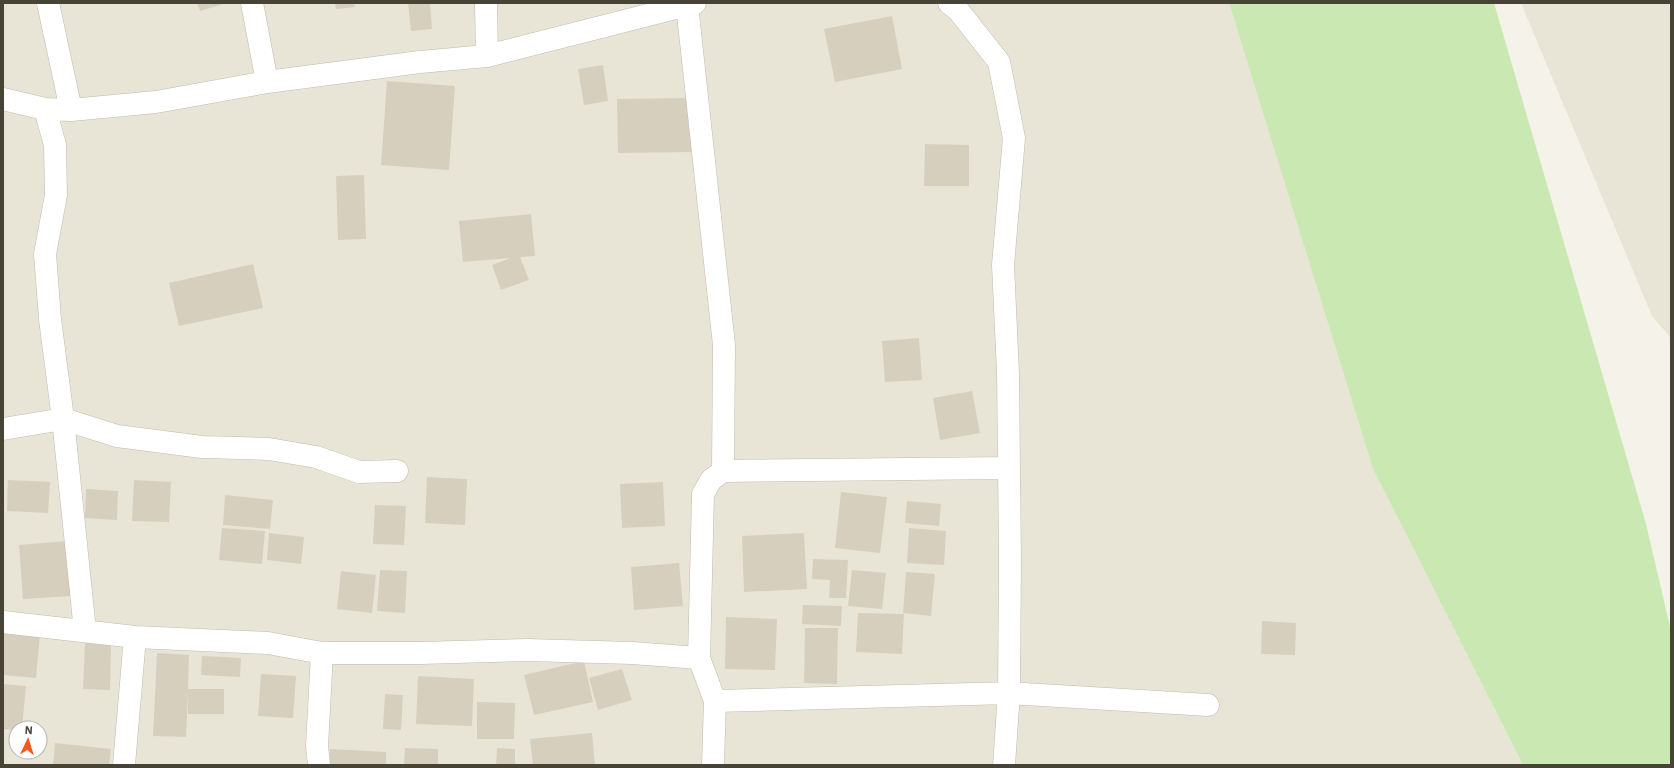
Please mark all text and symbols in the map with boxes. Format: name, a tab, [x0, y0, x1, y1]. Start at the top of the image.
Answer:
north arrow	[8, 720, 48, 760]
text: N	[24, 723, 33, 737]

